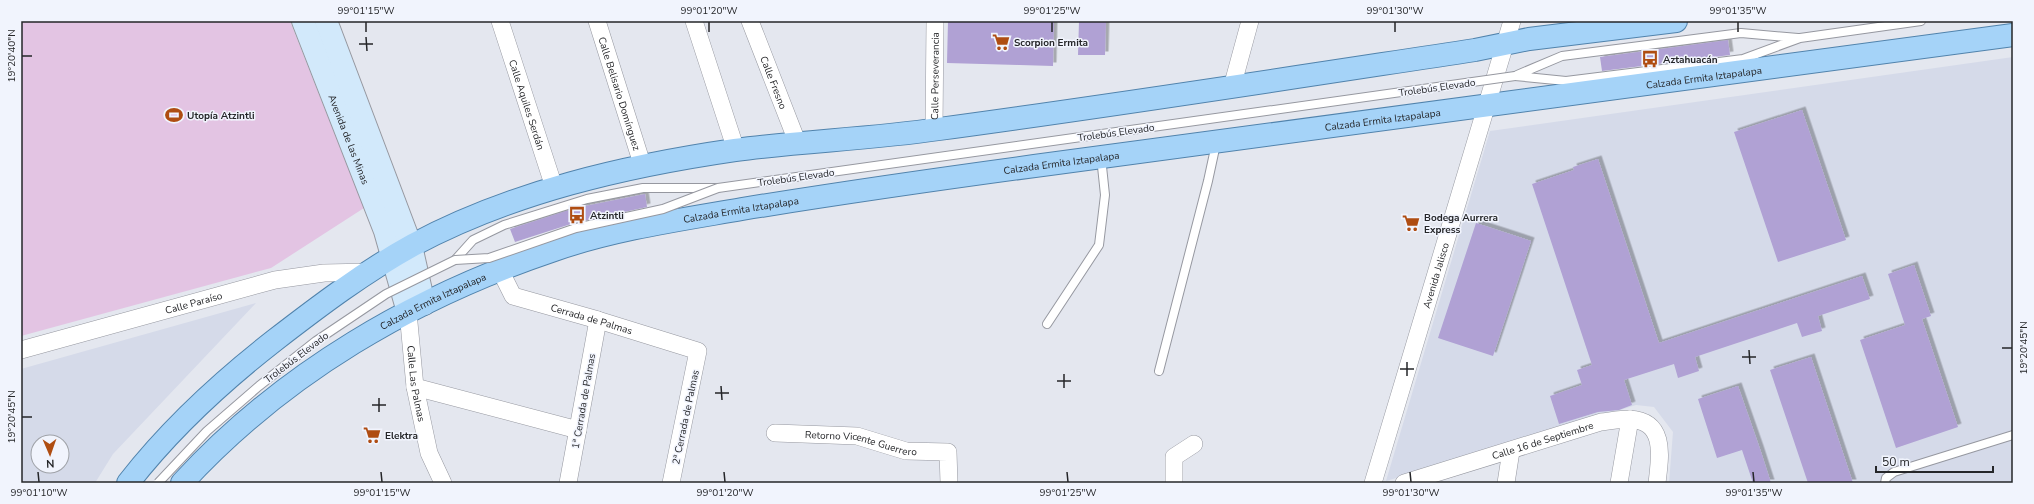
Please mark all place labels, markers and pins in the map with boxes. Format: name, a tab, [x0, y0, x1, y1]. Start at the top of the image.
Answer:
supermarket icon: Scorpion Ermita	[991, 32, 1011, 52]
place label: Scorpion Ermita	[1014, 36, 1088, 50]
bus stop icon: Aztahuacán	[1640, 49, 1660, 69]
place label: Aztahuacán	[1663, 53, 1718, 67]
sports icon: Utopía Atzintli	[164, 105, 184, 125]
place label: Utopía Atzintli	[187, 109, 255, 123]
bus stop icon: Atzintli	[567, 205, 587, 225]
place label: Atzintli	[590, 209, 624, 223]
place label: Bodega Aurrera Express	[1424, 211, 1498, 237]
supermarket icon: Bodega Aurrera Express	[1401, 213, 1421, 233]
supermarket icon: Elektra	[362, 425, 382, 445]
place label: Elektra	[385, 429, 418, 443]

